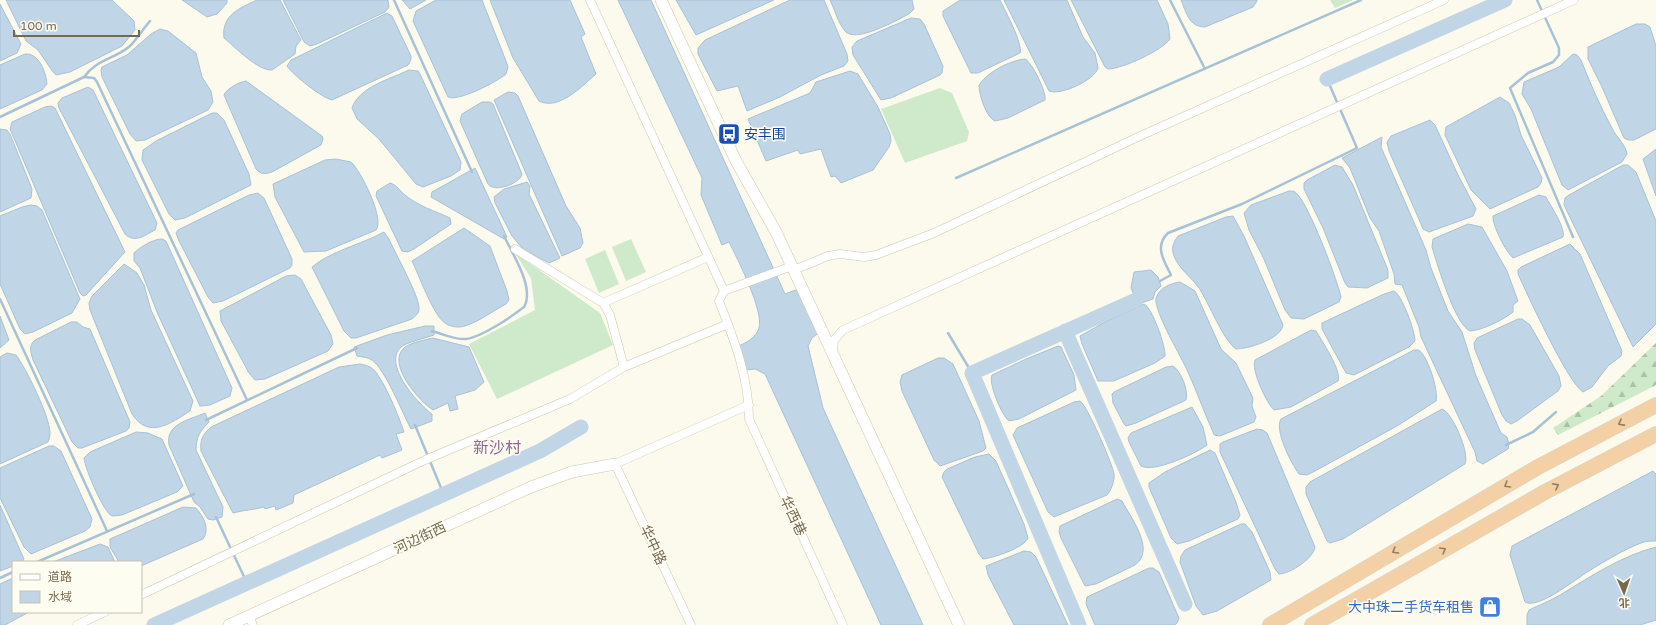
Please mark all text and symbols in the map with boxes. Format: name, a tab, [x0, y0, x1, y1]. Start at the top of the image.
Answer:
scale bar	[14, 12, 139, 38]
text: 100 m	[20, 19, 57, 33]
bus stop icon: 安丰围	[716, 121, 742, 147]
place label: 安丰围	[744, 126, 786, 143]
one-way arrow	[1618, 418, 1626, 425]
district label: 新沙村	[473, 438, 521, 458]
one-way arrow	[1504, 480, 1511, 487]
one-way arrow	[1552, 483, 1559, 491]
street label: 华西巷	[776, 493, 810, 539]
street label: 河边街西	[391, 518, 449, 558]
street label: 华中路	[636, 522, 670, 568]
one-way arrow	[1392, 546, 1399, 554]
one-way arrow	[1439, 547, 1446, 554]
legend	[12, 561, 142, 613]
text: 道路	[48, 570, 72, 584]
north arrow	[1604, 573, 1644, 613]
text: 水域	[48, 590, 72, 604]
shop icon: 大中珠二手货车租售	[1477, 594, 1503, 620]
text: 北	[1619, 596, 1630, 609]
place label: 大中珠二手货车租售	[1348, 599, 1474, 616]

